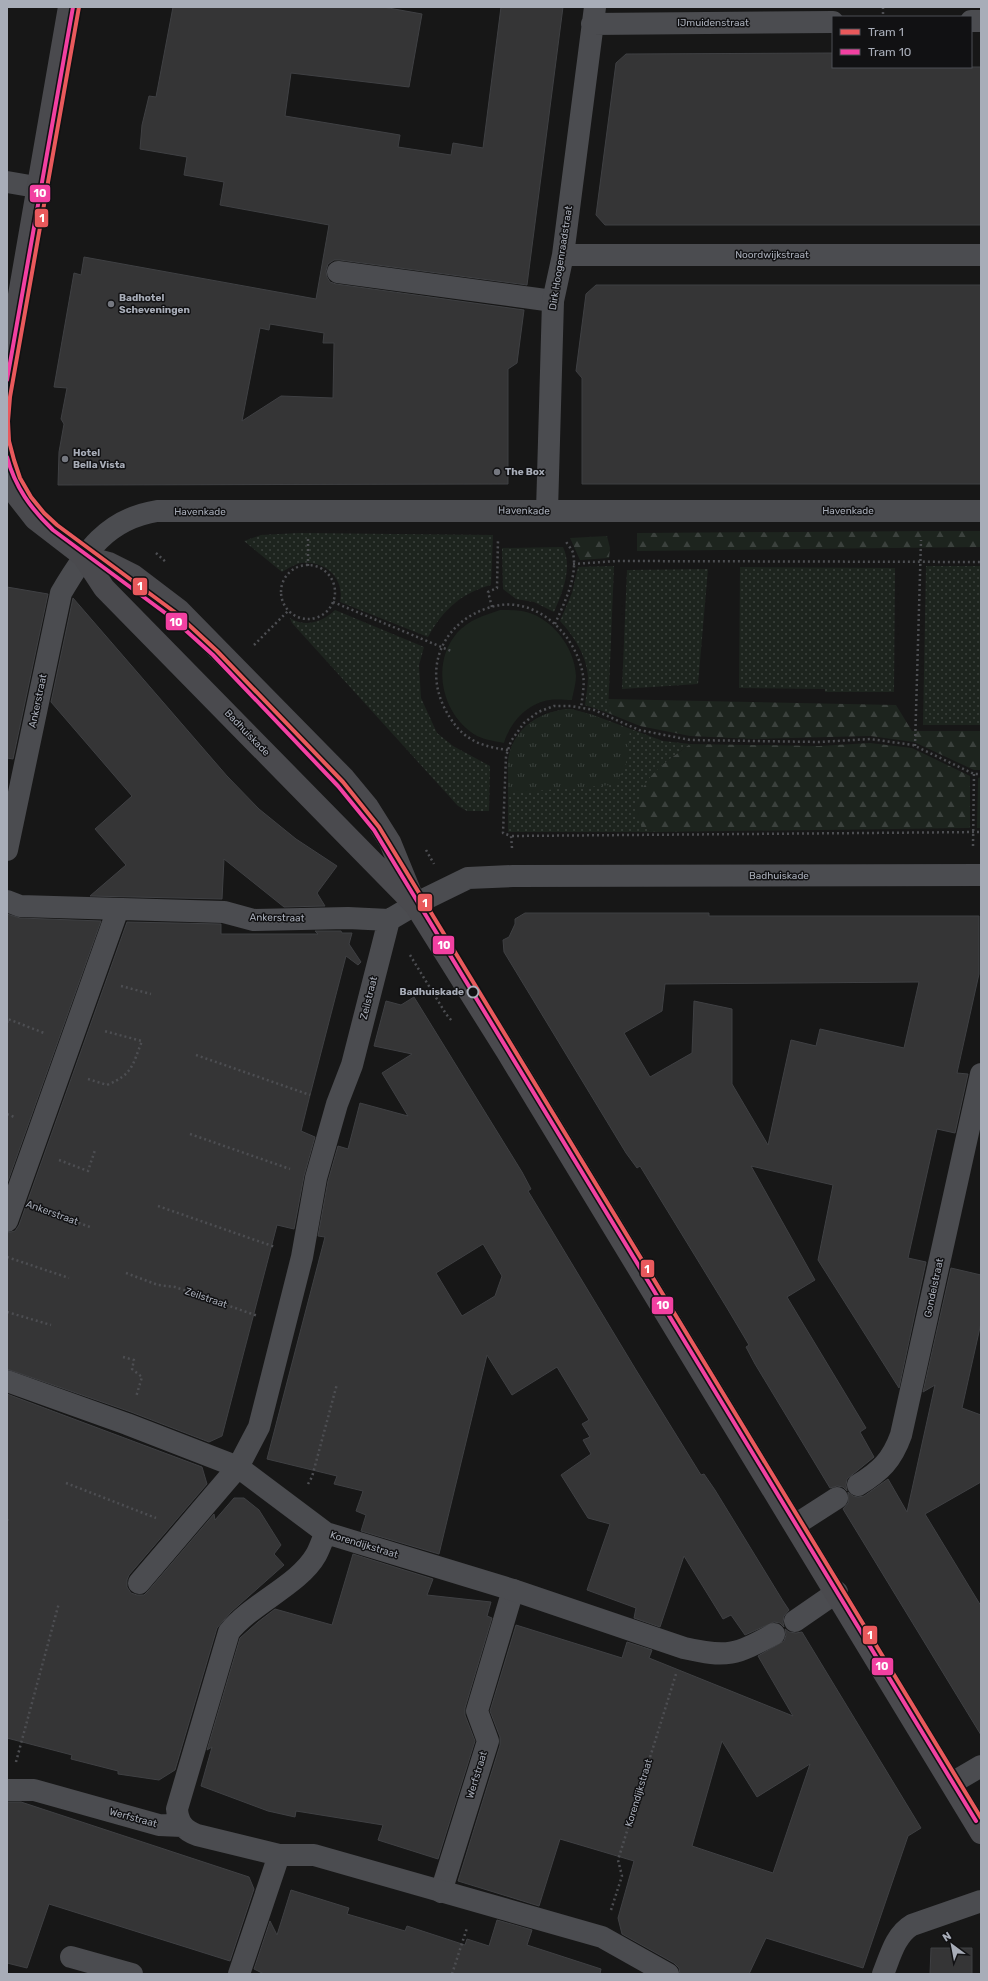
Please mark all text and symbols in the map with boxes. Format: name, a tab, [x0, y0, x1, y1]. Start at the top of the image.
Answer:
legend	[832, 16, 972, 68]
street label: IJmuidenstraat	[677, 17, 749, 29]
text: Tram 1	[868, 25, 904, 39]
text: Tram 10	[868, 45, 911, 59]
line badge: 10	[29, 184, 51, 203]
text: 10	[34, 187, 46, 200]
street label: Dirk Hoogenraadstraat	[547, 205, 575, 311]
line badge: 1	[34, 208, 49, 228]
text: 1	[39, 212, 45, 225]
street label: Noordwijkstraat	[735, 249, 809, 261]
place label: Badhotel Scheveningen	[119, 292, 190, 316]
marker: Badhotel Scheveningen	[106, 299, 116, 309]
place label: Hotel Bella Vista	[73, 447, 125, 471]
marker: Hotel Bella Vista	[60, 454, 70, 464]
place label: The Box	[505, 466, 545, 478]
marker: The Box	[492, 467, 502, 477]
street label: Havenkade	[498, 505, 550, 517]
street label: Havenkade	[822, 505, 874, 517]
street label: Havenkade	[174, 506, 226, 518]
line badge: 1	[132, 577, 148, 596]
text: 1	[137, 580, 143, 593]
line badge: 10	[165, 612, 188, 631]
text: 10	[170, 616, 182, 629]
street label: Ankerstraat	[26, 673, 50, 729]
street label: Badhuiskade	[222, 707, 272, 759]
street label: Badhuiskade	[749, 870, 809, 882]
line badge: 1	[417, 893, 433, 912]
text: 1	[422, 897, 428, 910]
street label: Ankerstraat	[250, 912, 305, 924]
line badge: 10	[432, 935, 455, 955]
text: 10	[438, 939, 450, 952]
street label: Zeilstraat	[358, 975, 380, 1021]
marker: Badhuiskade	[466, 985, 480, 999]
place label: Badhuiskade	[400, 986, 464, 998]
street label: Ankerstraat	[24, 1198, 80, 1228]
street label: Gondelstraat	[922, 1257, 946, 1319]
line badge: 1	[640, 1259, 655, 1278]
text: 1	[644, 1263, 650, 1276]
street label: Zeilstraat	[183, 1285, 229, 1311]
line badge: 10	[651, 1296, 674, 1315]
text: 10	[657, 1299, 669, 1312]
street label: Korendijkstraat	[329, 1529, 400, 1561]
line badge: 1	[862, 1625, 878, 1645]
text: 1	[867, 1629, 873, 1642]
line badge: 10	[871, 1657, 894, 1676]
text: 10	[876, 1660, 888, 1673]
street label: Werfstraat	[464, 1750, 490, 1800]
street label: Korendijkstraat	[623, 1757, 655, 1828]
street label: Werfstraat	[108, 1806, 158, 1830]
north arrow	[932, 1925, 972, 1965]
text: N	[940, 1929, 954, 1945]

